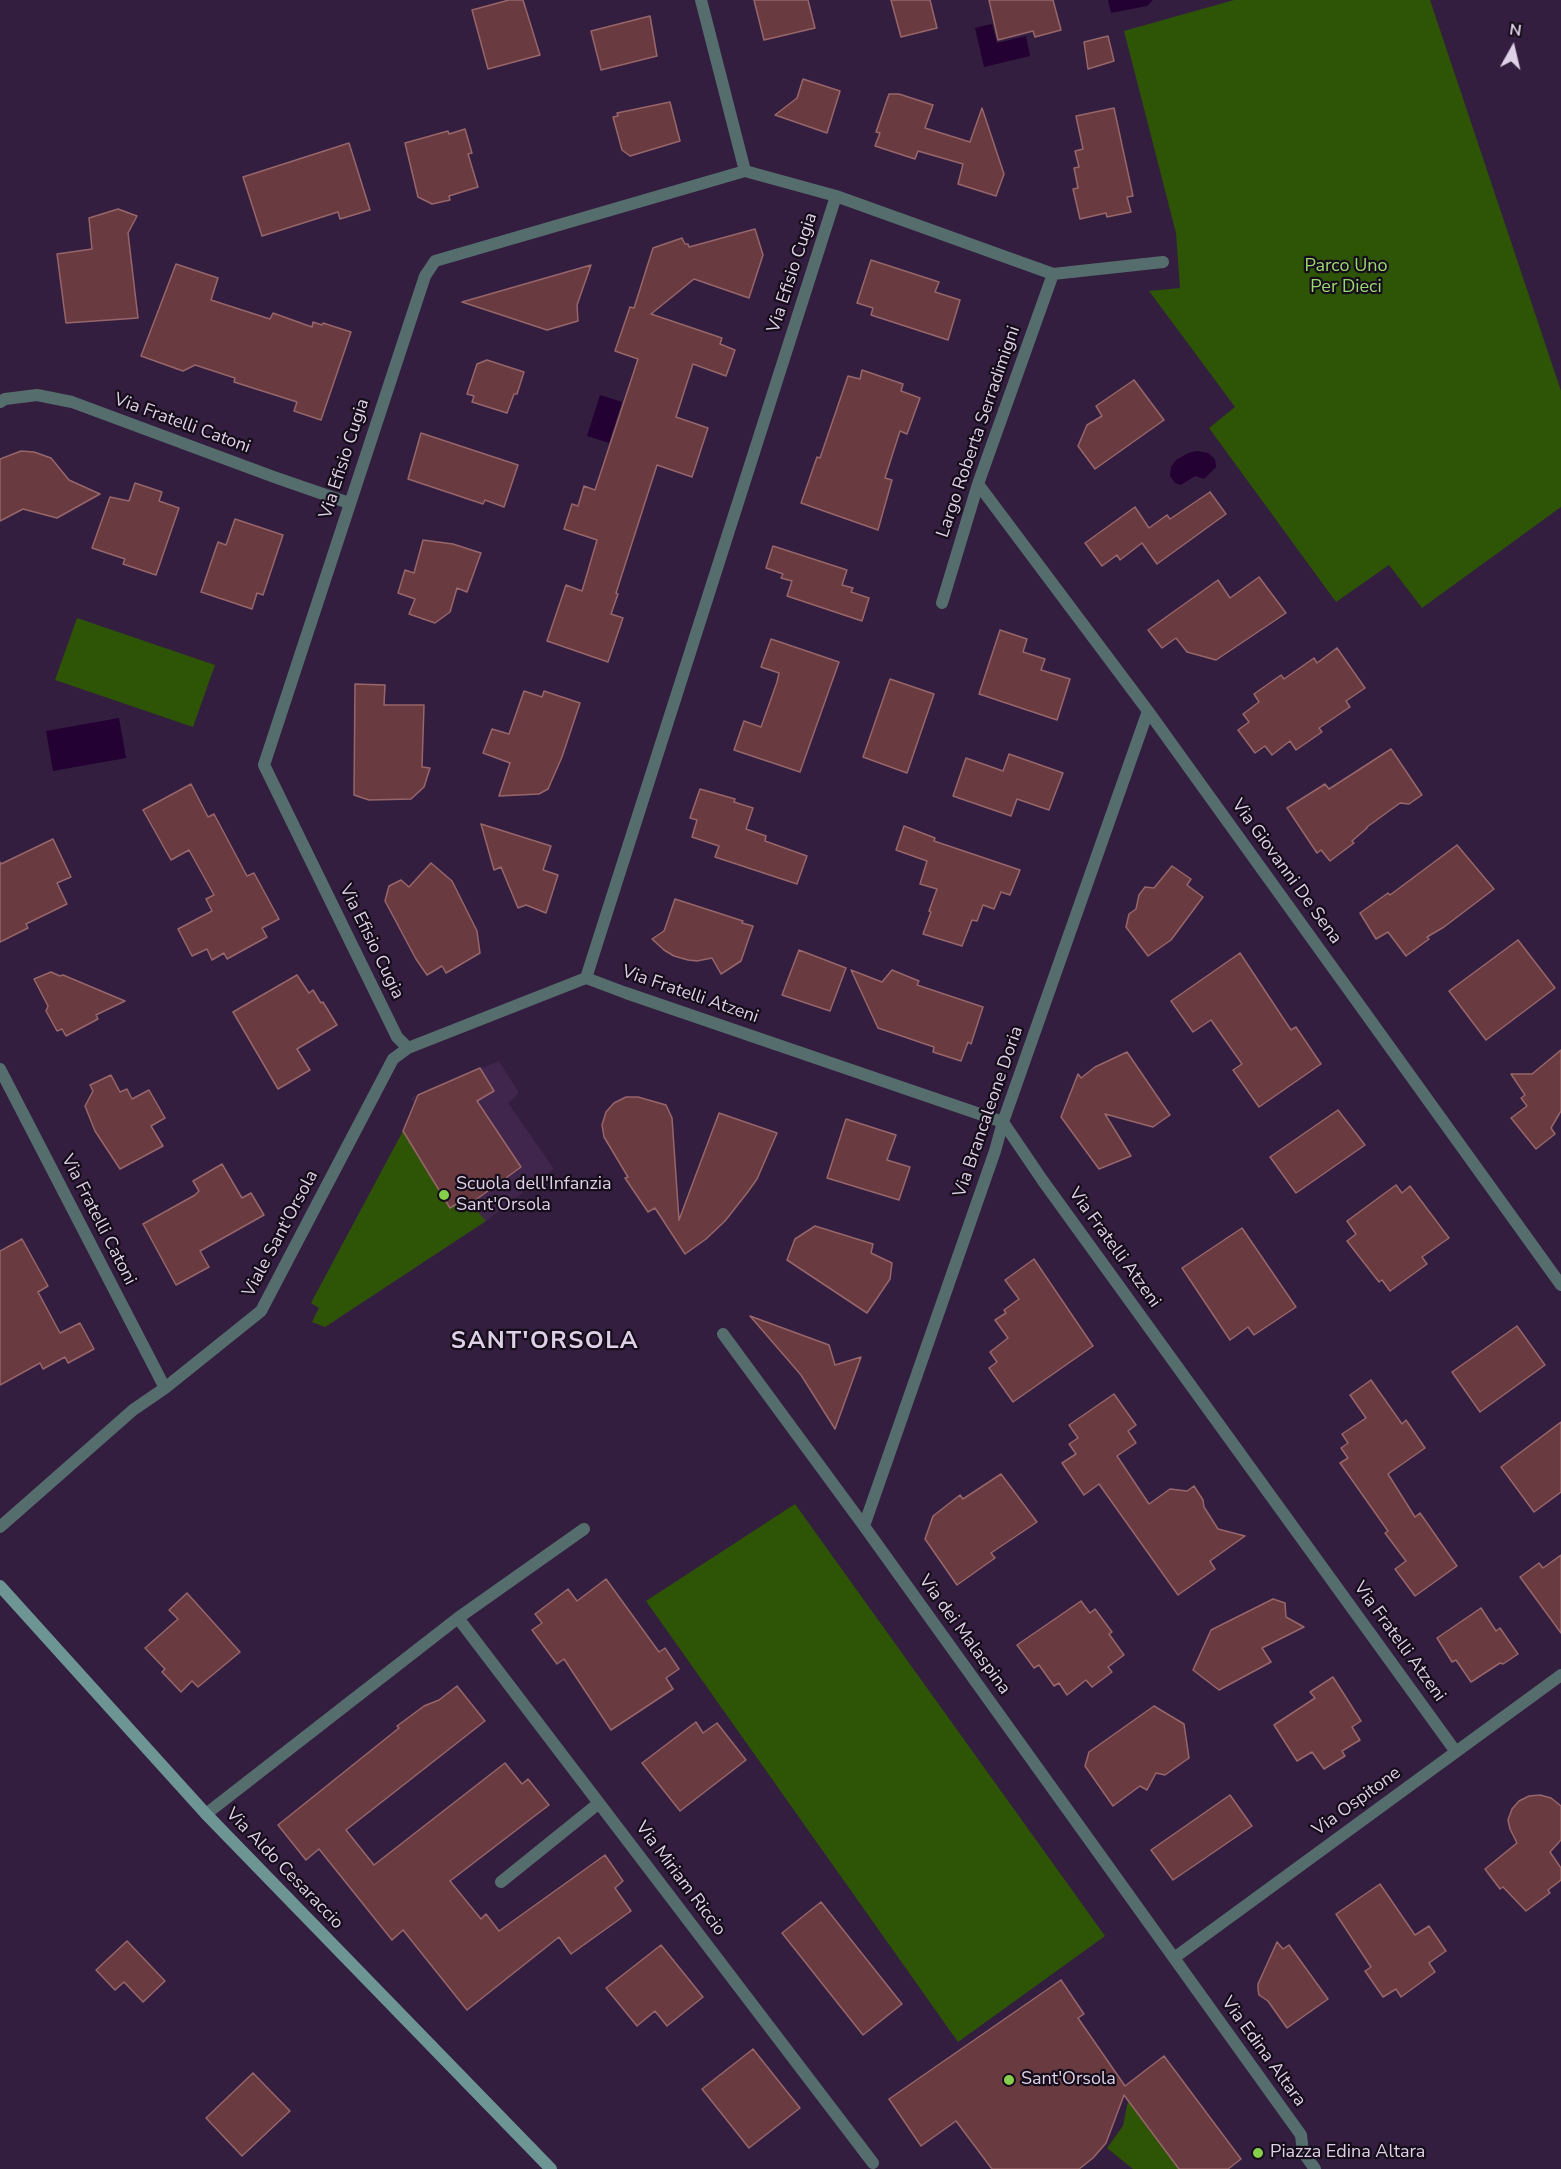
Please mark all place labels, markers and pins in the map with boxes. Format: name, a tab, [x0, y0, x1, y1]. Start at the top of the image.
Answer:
place label: Scuola dell'Infanzia Sant'Orsola	[456, 1174, 612, 1216]
marker: Scuola dell'Infanzia Sant'Orsola	[437, 1188, 451, 1202]
place label: Sant'Orsola	[1021, 2069, 1116, 2091]
marker: Sant'Orsola	[1002, 2073, 1016, 2087]
place label: Piazza Edina Altara	[1270, 2142, 1425, 2164]
marker: Piazza Edina Altara	[1251, 2146, 1265, 2160]

